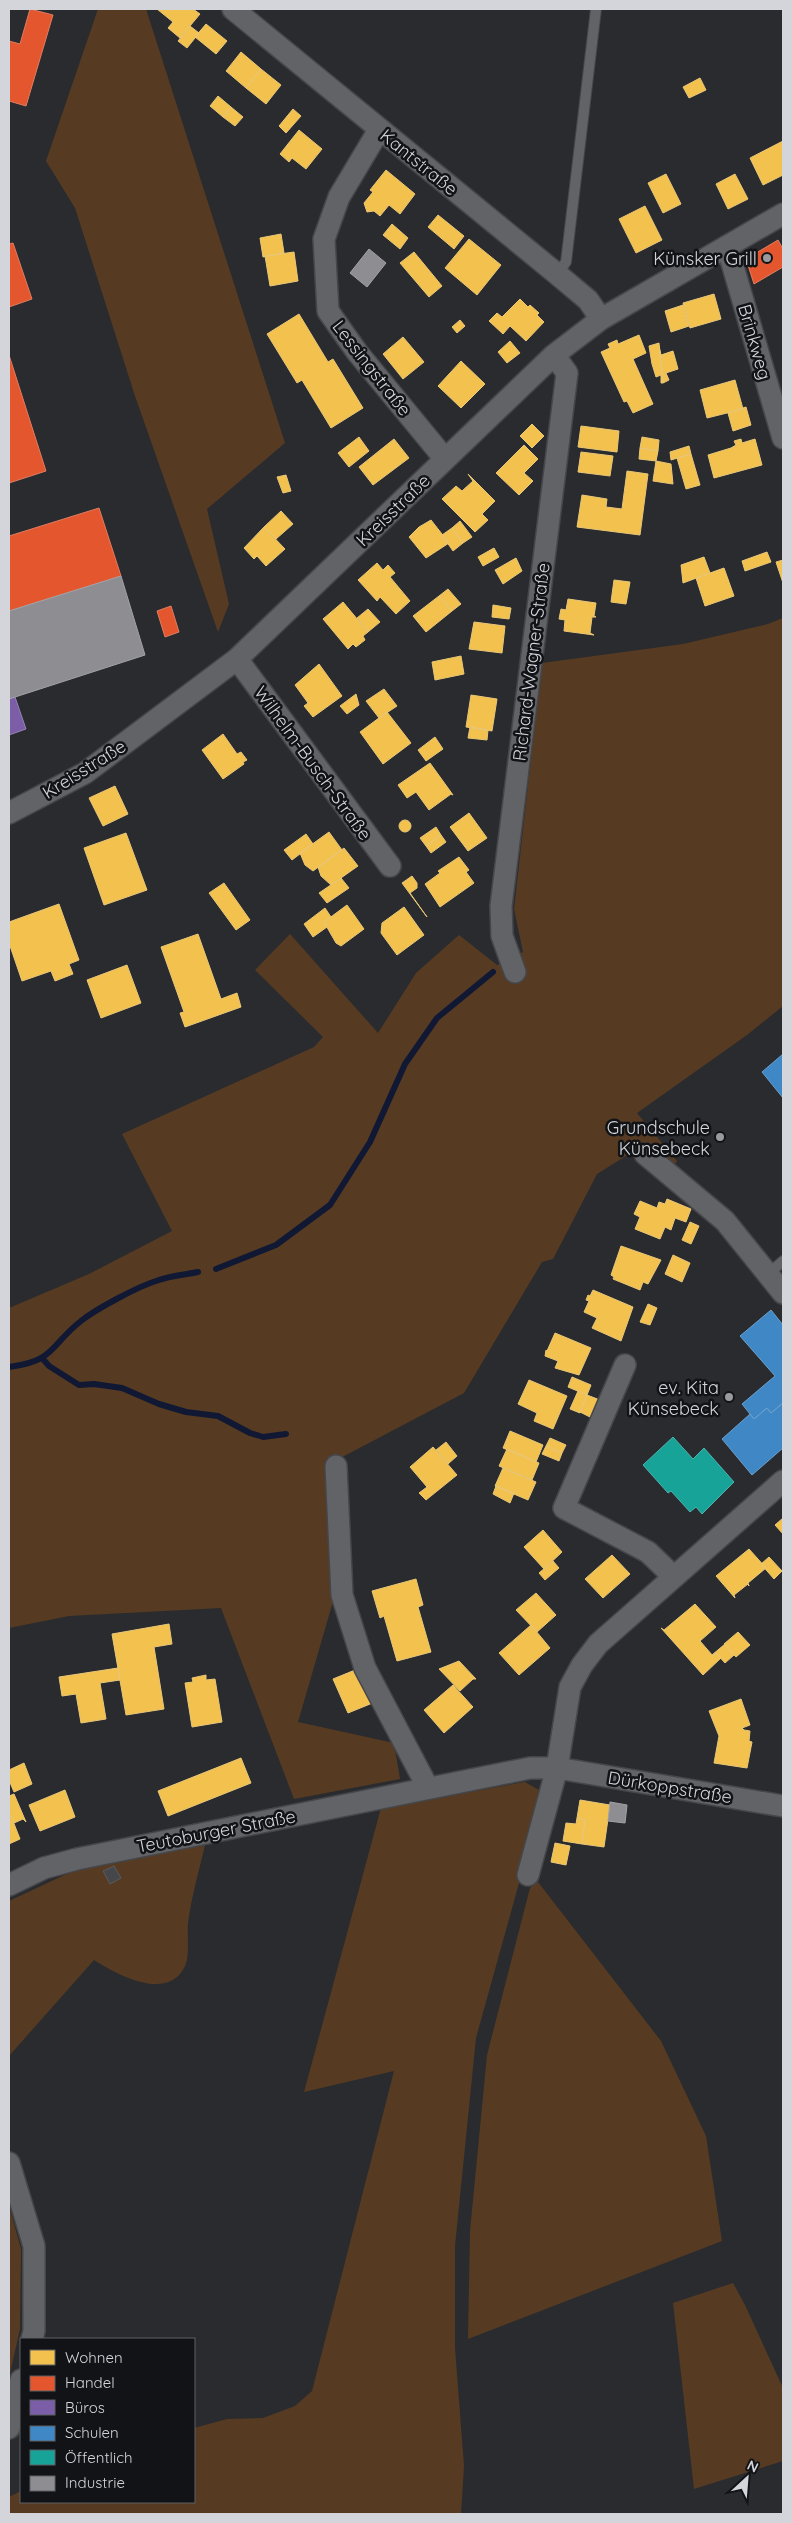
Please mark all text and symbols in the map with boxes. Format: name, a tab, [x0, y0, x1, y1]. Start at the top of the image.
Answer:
street label: Kantstraße	[376, 124, 462, 200]
place label: Künsker Grill	[653, 247, 757, 270]
marker: Künsker Grill	[761, 252, 773, 264]
street label: Brinkweg	[733, 302, 777, 382]
street label: Lessingstraße	[327, 316, 417, 420]
street label: Kreisstraße	[351, 469, 435, 551]
street label: Richard-Wagner-Straße	[507, 562, 555, 762]
street label: Wilhelm-Busch-Straße	[249, 681, 377, 845]
street label: Kreisstraße	[38, 734, 130, 804]
place label: Grundschule Künsebeck	[607, 1116, 710, 1160]
marker: Grundschule Künsebeck	[714, 1131, 726, 1143]
place label: ev. Kita Künsebeck	[628, 1376, 719, 1420]
marker: ev. Kita Künsebeck	[723, 1391, 735, 1403]
street label: Dürkoppstraße	[606, 1766, 734, 1808]
street label: Teutoburger Straße	[134, 1804, 298, 1858]
legend	[20, 2338, 195, 2503]
text: Wohnen	[65, 2348, 123, 2367]
text: Handel	[65, 2373, 115, 2392]
text: Büros	[65, 2398, 105, 2417]
text: Schulen	[65, 2423, 119, 2442]
text: Öffentlich	[65, 2448, 132, 2467]
north arrow	[722, 2453, 772, 2503]
text: N	[744, 2456, 761, 2477]
text: Industrie	[65, 2473, 125, 2492]

